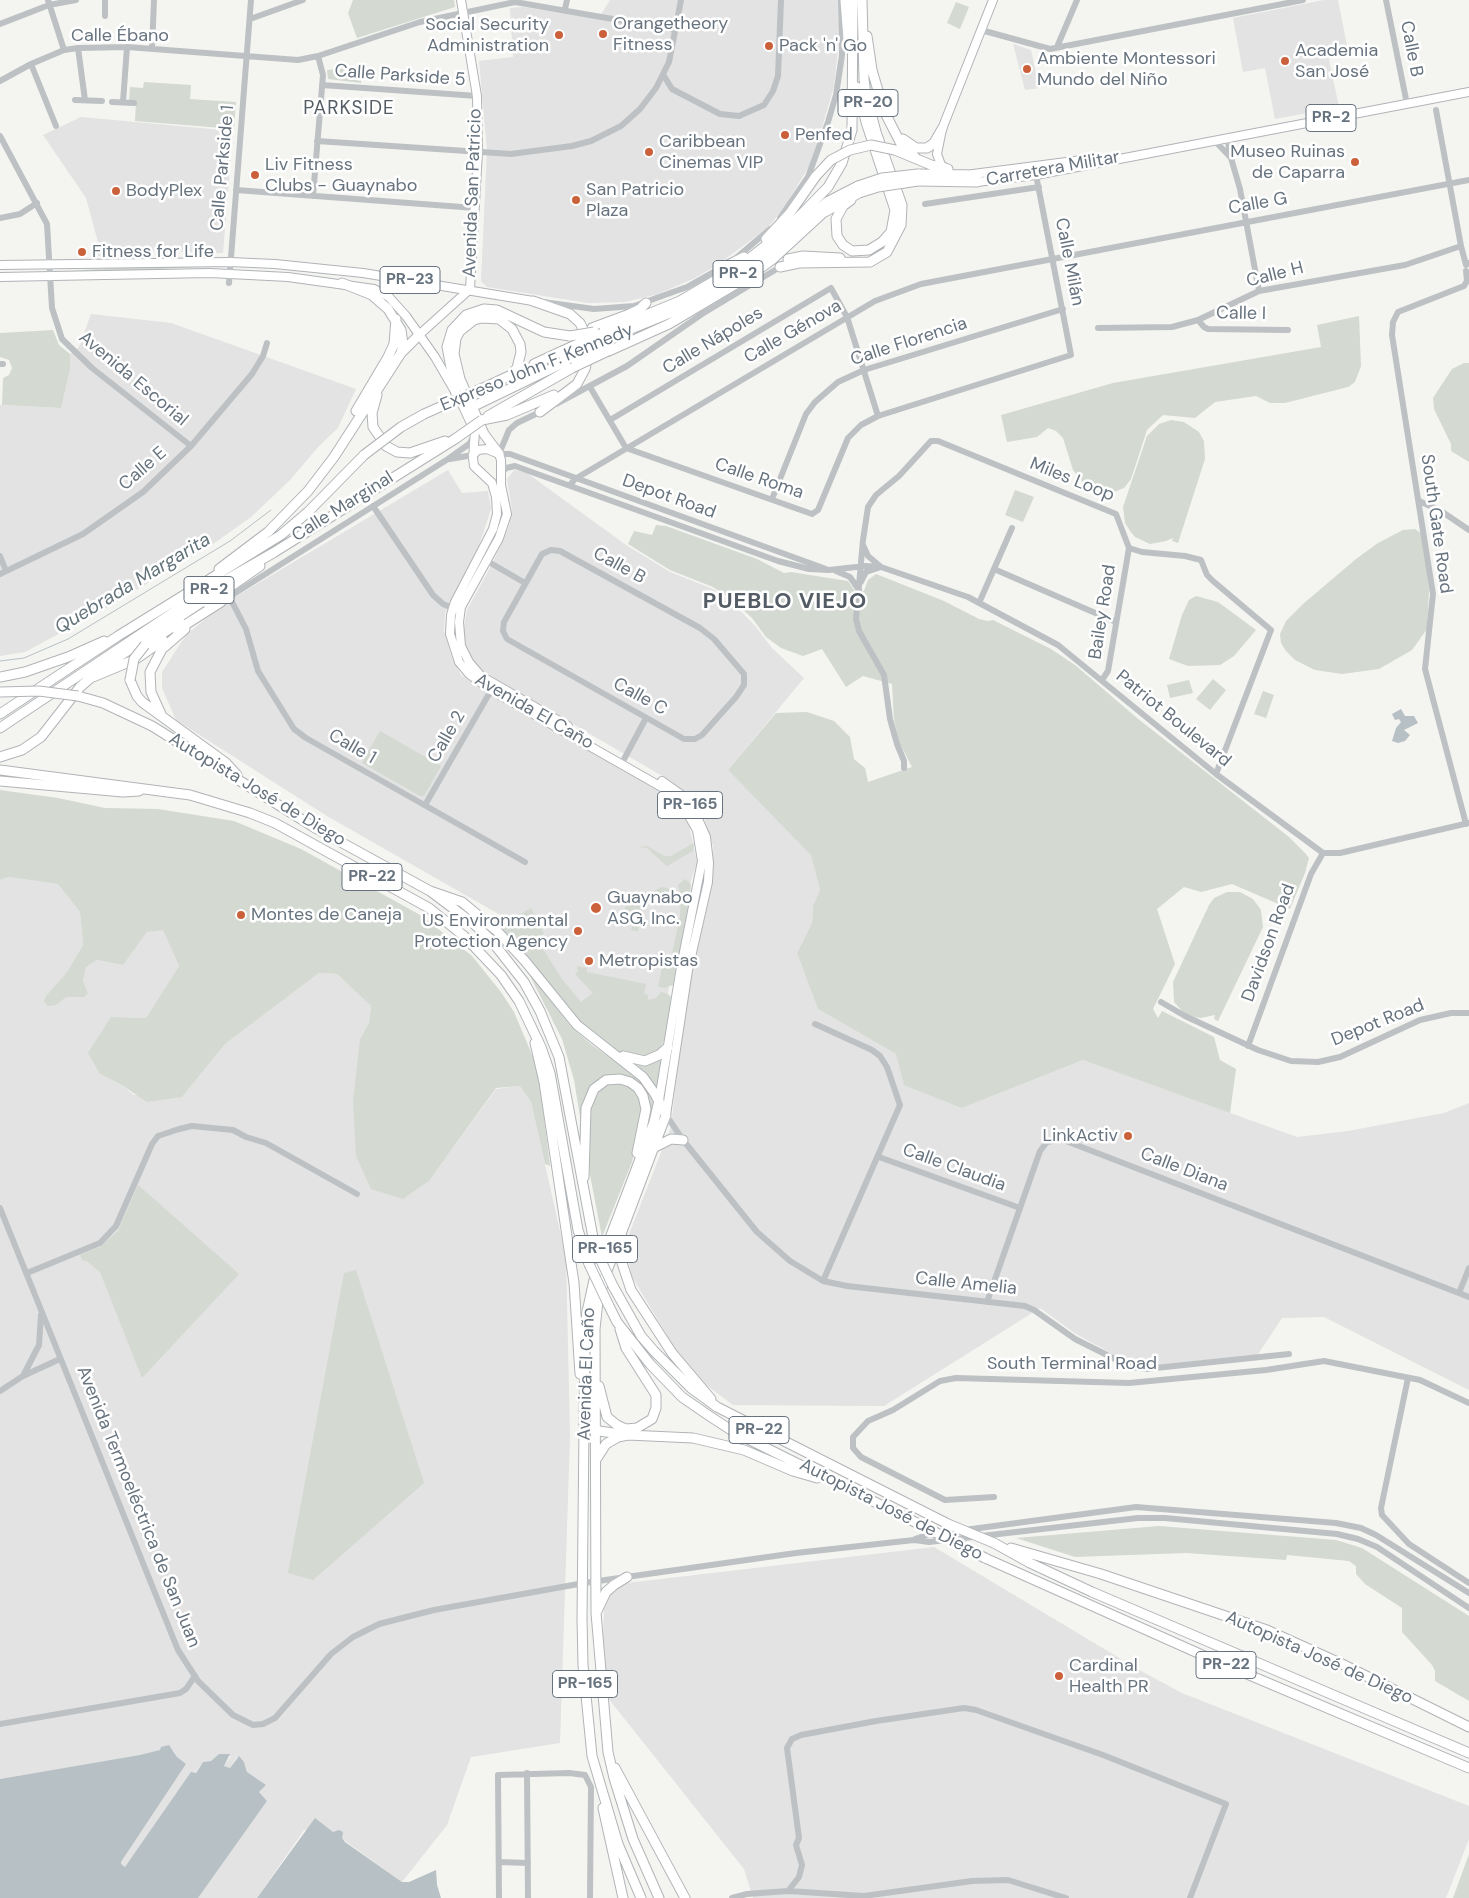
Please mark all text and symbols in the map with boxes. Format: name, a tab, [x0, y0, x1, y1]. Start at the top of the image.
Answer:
place label: Orangetheory Fitness	[613, 13, 728, 56]
place label: Social Security Administration	[425, 14, 549, 56]
street label: Calle B	[1395, 19, 1427, 79]
street label: Calle Ébano	[71, 25, 169, 47]
marker: Orangetheory Fitness	[597, 28, 609, 40]
marker: Social Security Administration	[553, 29, 565, 41]
place label: Pack 'n' Go	[779, 35, 867, 57]
marker: Pack 'n' Go	[763, 40, 775, 52]
place label: Academia San José	[1295, 40, 1378, 82]
place label: Ambiente Montessori Mundo del Niño	[1037, 48, 1216, 90]
marker: Academia San José	[1279, 55, 1291, 67]
street label: Calle Parkside 5	[334, 61, 466, 91]
marker: Ambiente Montessori Mundo del Niño	[1021, 63, 1033, 75]
road number: PR-20	[838, 90, 898, 116]
district label: PARKSIDE	[302, 98, 396, 120]
street label: Calle Parkside 1	[207, 104, 239, 232]
road number: PR-2	[1306, 105, 1356, 132]
street label: Avenida San Patricio	[459, 108, 487, 278]
place label: Penfed	[795, 124, 853, 146]
marker: Penfed	[779, 129, 791, 141]
place label: Caribbean Cinemas VIP	[659, 131, 763, 173]
place label: Museo Ruinas de Caparra	[1230, 141, 1345, 183]
marker: Caribbean Cinemas VIP	[643, 146, 655, 158]
street label: Carretera Militar	[985, 147, 1121, 191]
place label: Liv Fitness Clubs - Guaynabo	[265, 154, 417, 196]
marker: Museo Ruinas de Caparra	[1349, 156, 1361, 168]
marker: Liv Fitness Clubs - Guaynabo	[249, 169, 261, 181]
place label: San Patricio Plaza	[586, 179, 684, 222]
place label: BodyPlex	[126, 180, 202, 202]
marker: BodyPlex	[110, 185, 122, 197]
street label: Calle G	[1227, 188, 1289, 220]
marker: San Patricio Plaza	[570, 194, 582, 206]
street label: Calle Milán	[1050, 216, 1088, 308]
place label: Fitness for Life	[92, 241, 214, 263]
marker: Fitness for Life	[76, 246, 88, 258]
street label: Calle H	[1244, 258, 1306, 292]
road number: PR-2	[713, 260, 763, 288]
road number: PR-23	[380, 266, 440, 294]
street label: Calle Génova	[740, 295, 846, 369]
street label: Calle Nápoles	[659, 303, 767, 379]
street label: Calle I	[1216, 303, 1266, 325]
street label: Calle Florencia	[848, 313, 970, 371]
street label: Expreso John F. Kennedy	[438, 319, 636, 417]
street label: Avenida Escorial	[74, 327, 192, 431]
street label: Calle E	[115, 443, 171, 495]
street label: Miles Loop	[1027, 453, 1117, 507]
street label: South Gate Road	[1416, 453, 1456, 595]
street label: Calle Roma	[712, 454, 806, 504]
street label: Calle Marginal	[288, 467, 398, 547]
street label: Depot Road	[619, 470, 719, 524]
water label: Quebrada Margarita	[51, 528, 215, 640]
street label: Calle B	[589, 543, 649, 589]
street label: Bailey Road	[1085, 563, 1121, 661]
road number: PR-2	[184, 576, 234, 604]
district label: PUEBLO VIEJO	[701, 589, 869, 615]
street label: Patriot Boulevard	[1111, 666, 1235, 772]
street label: Avenida El Caño	[471, 669, 597, 755]
street label: Calle C	[609, 673, 671, 721]
street label: Calle 2	[424, 707, 470, 767]
street label: Calle 1	[324, 725, 380, 769]
street label: Autopista José de Diego	[165, 729, 349, 851]
road number: PR-165	[658, 792, 722, 818]
road number: PR-22	[342, 864, 402, 890]
street label: Davidson Road	[1238, 881, 1300, 1005]
place label: Guaynabo ASG, Inc.	[607, 887, 693, 930]
marker: Guaynabo ASG, Inc.	[589, 901, 603, 915]
place label: Montes de Caneja	[251, 904, 402, 926]
marker: Montes de Caneja	[235, 909, 247, 921]
place label: US Environmental Protection Agency	[414, 910, 568, 952]
marker: US Environmental Protection Agency	[572, 925, 584, 937]
place label: Metropistas	[599, 950, 698, 972]
marker: Metropistas	[583, 955, 595, 967]
street label: Depot Road	[1329, 995, 1427, 1051]
place label: LinkActiv	[1042, 1125, 1118, 1147]
marker: LinkActiv	[1122, 1130, 1134, 1142]
street label: Calle Claudia	[899, 1139, 1009, 1197]
street label: Calle Diana	[1137, 1143, 1231, 1197]
road number: PR-165	[572, 1236, 638, 1262]
street label: Calle Amelia	[914, 1268, 1018, 1300]
street label: Avenida El Caño	[574, 1307, 600, 1441]
street label: South Terminal Road	[987, 1353, 1157, 1375]
street label: Avenida Termoeléctrica de San Juan	[72, 1363, 204, 1651]
road number: PR-22	[729, 1416, 789, 1444]
street label: Autopista José de Diego	[796, 1454, 986, 1566]
street label: Autopista José de Diego	[1222, 1607, 1416, 1709]
road number: PR-22	[1196, 1652, 1256, 1678]
place label: Cardinal Health PR	[1069, 1655, 1149, 1698]
road number: PR-165	[552, 1670, 618, 1698]
marker: Cardinal Health PR	[1053, 1670, 1065, 1682]

